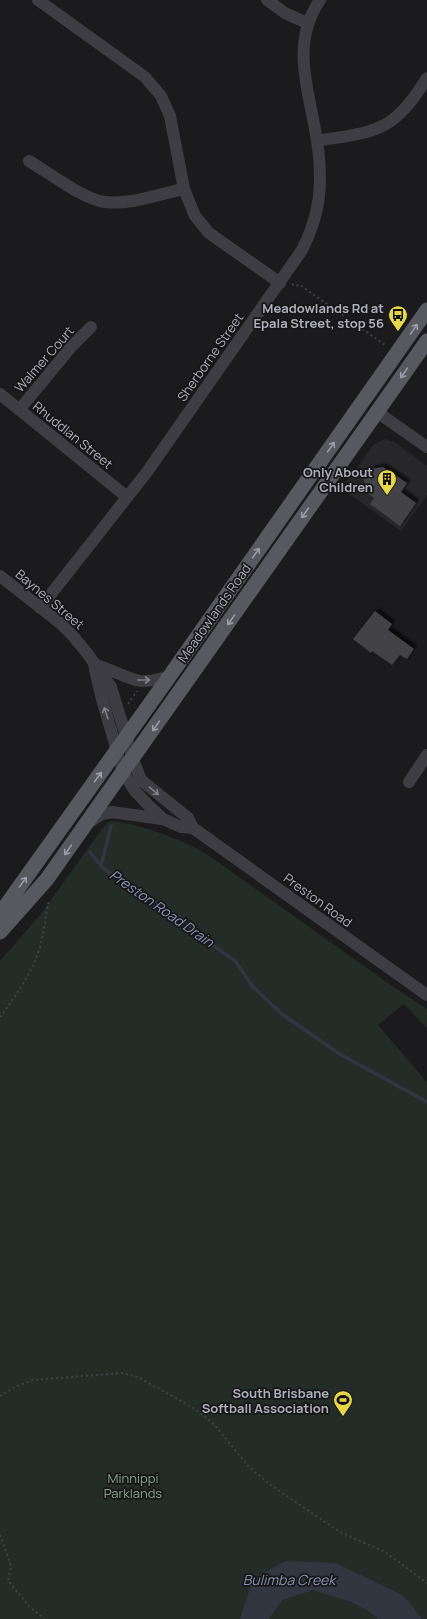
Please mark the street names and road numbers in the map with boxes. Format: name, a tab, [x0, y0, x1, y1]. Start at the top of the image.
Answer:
street label: Sherborne Street	[173, 309, 247, 405]
street label: Walmer Court	[10, 322, 78, 396]
street label: Rhuddlan Street	[29, 397, 117, 473]
street label: Meadowlands Road	[173, 560, 255, 666]
street label: Baynes Street	[12, 565, 88, 633]
street label: Preston Road	[280, 869, 356, 931]

